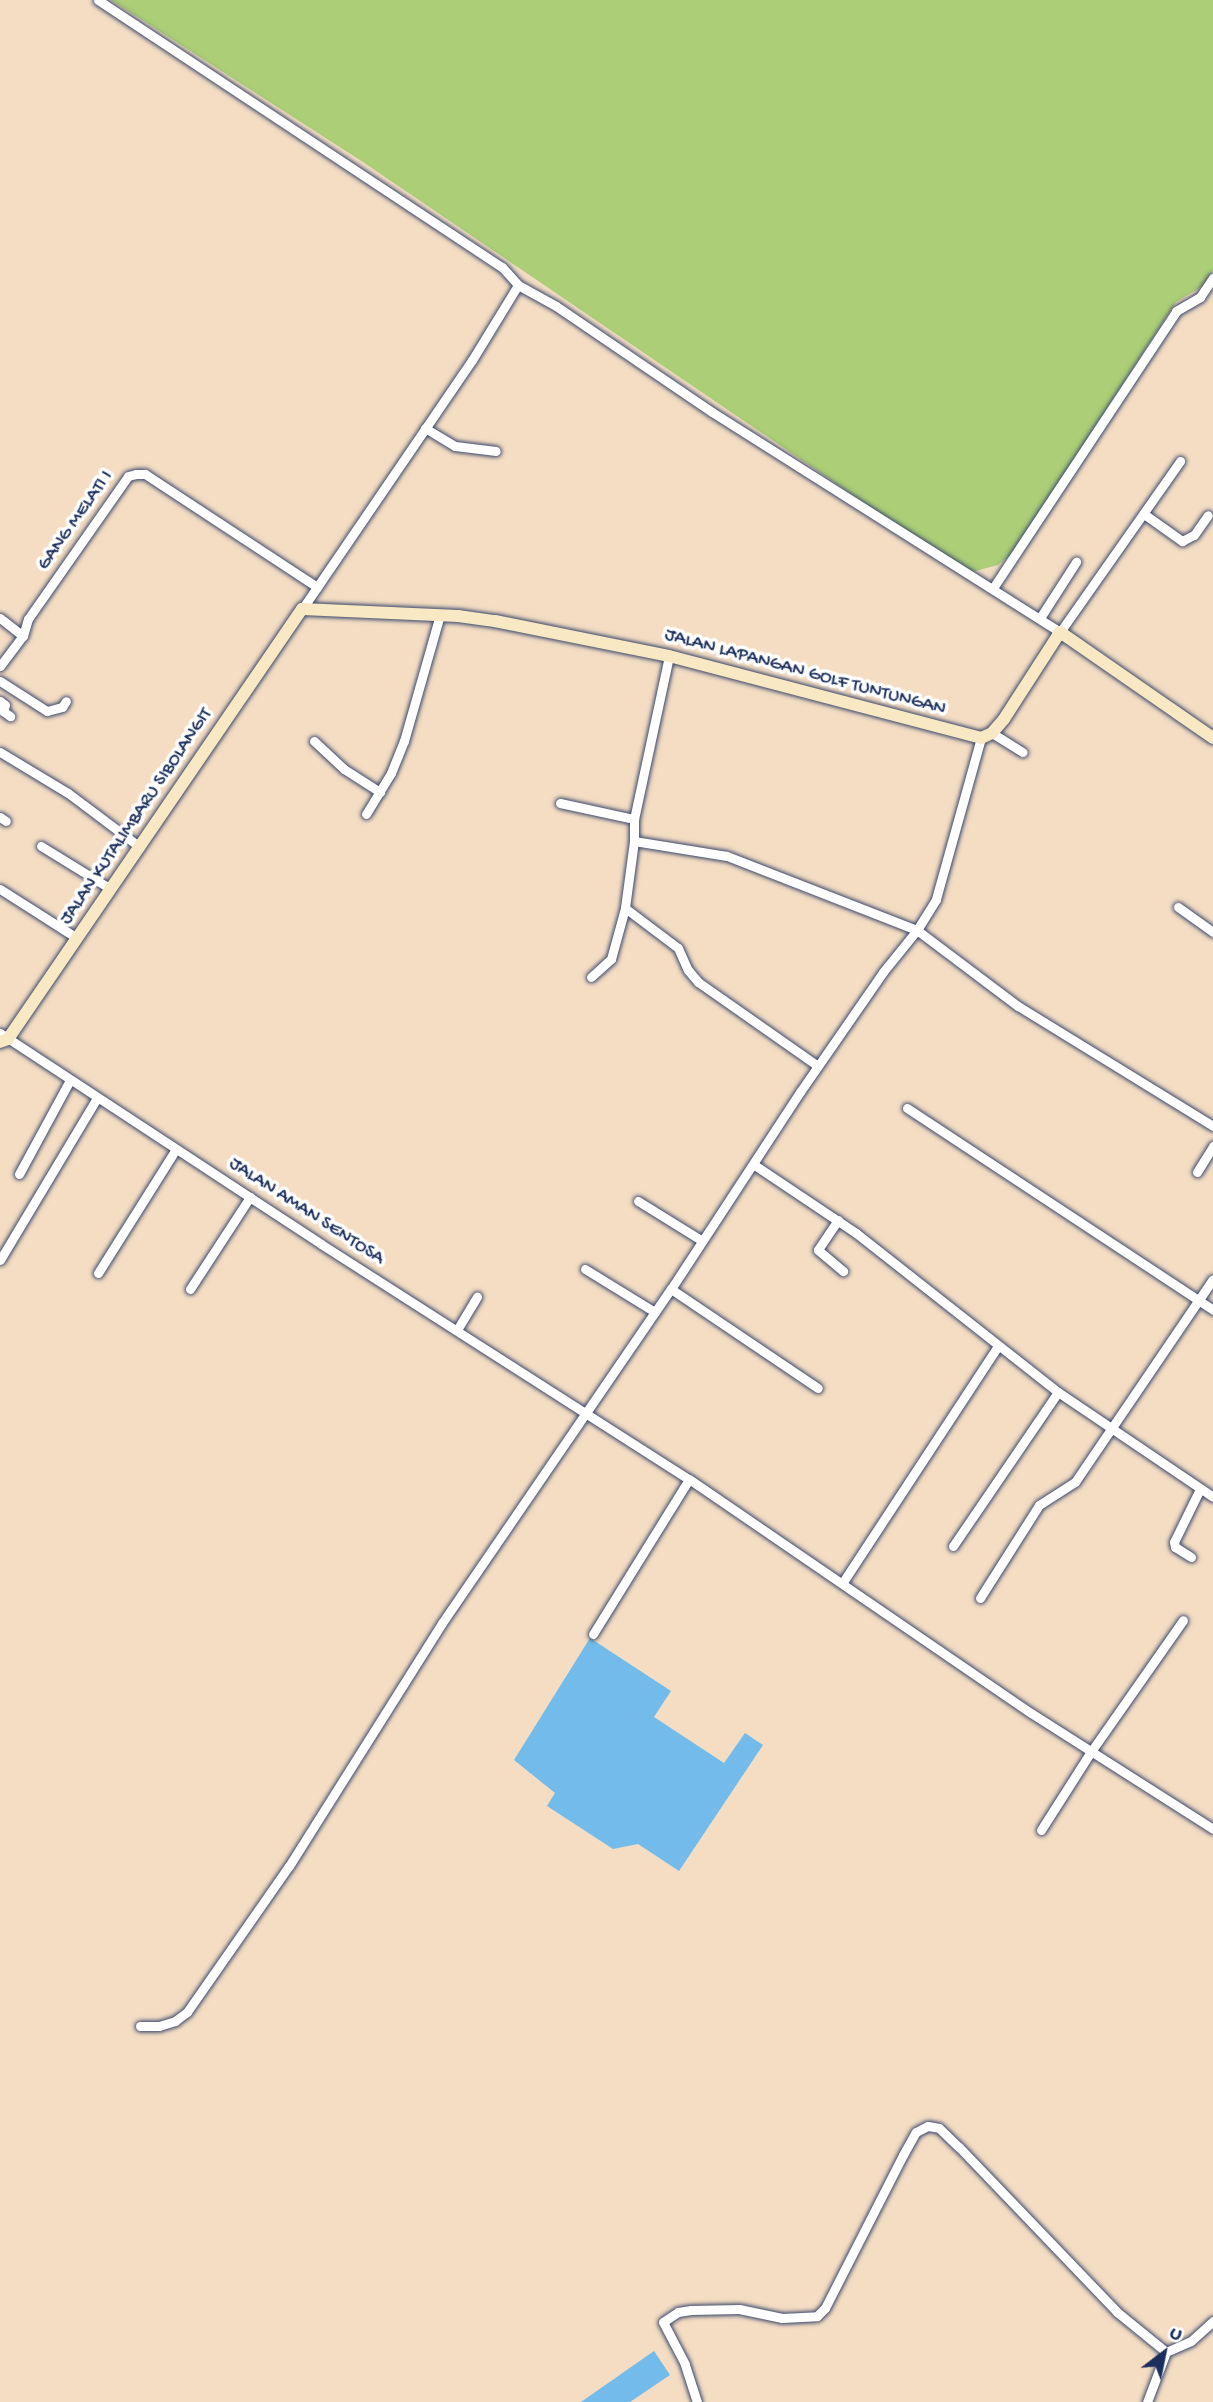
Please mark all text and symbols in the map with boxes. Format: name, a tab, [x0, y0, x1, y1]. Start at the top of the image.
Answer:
street label: GANG MELATI I	[33, 467, 119, 575]
street label: JALAN LAPANGAN GOLF TUNTUNGAN	[662, 624, 948, 722]
street label: JALAN KUTALIMBARU SIBOLANGIT	[56, 704, 218, 930]
street label: JALAN AMAN SENTOSA	[224, 1153, 388, 1271]
north arrow	[1129, 2318, 1199, 2388]
text: U	[1165, 2322, 1186, 2347]

